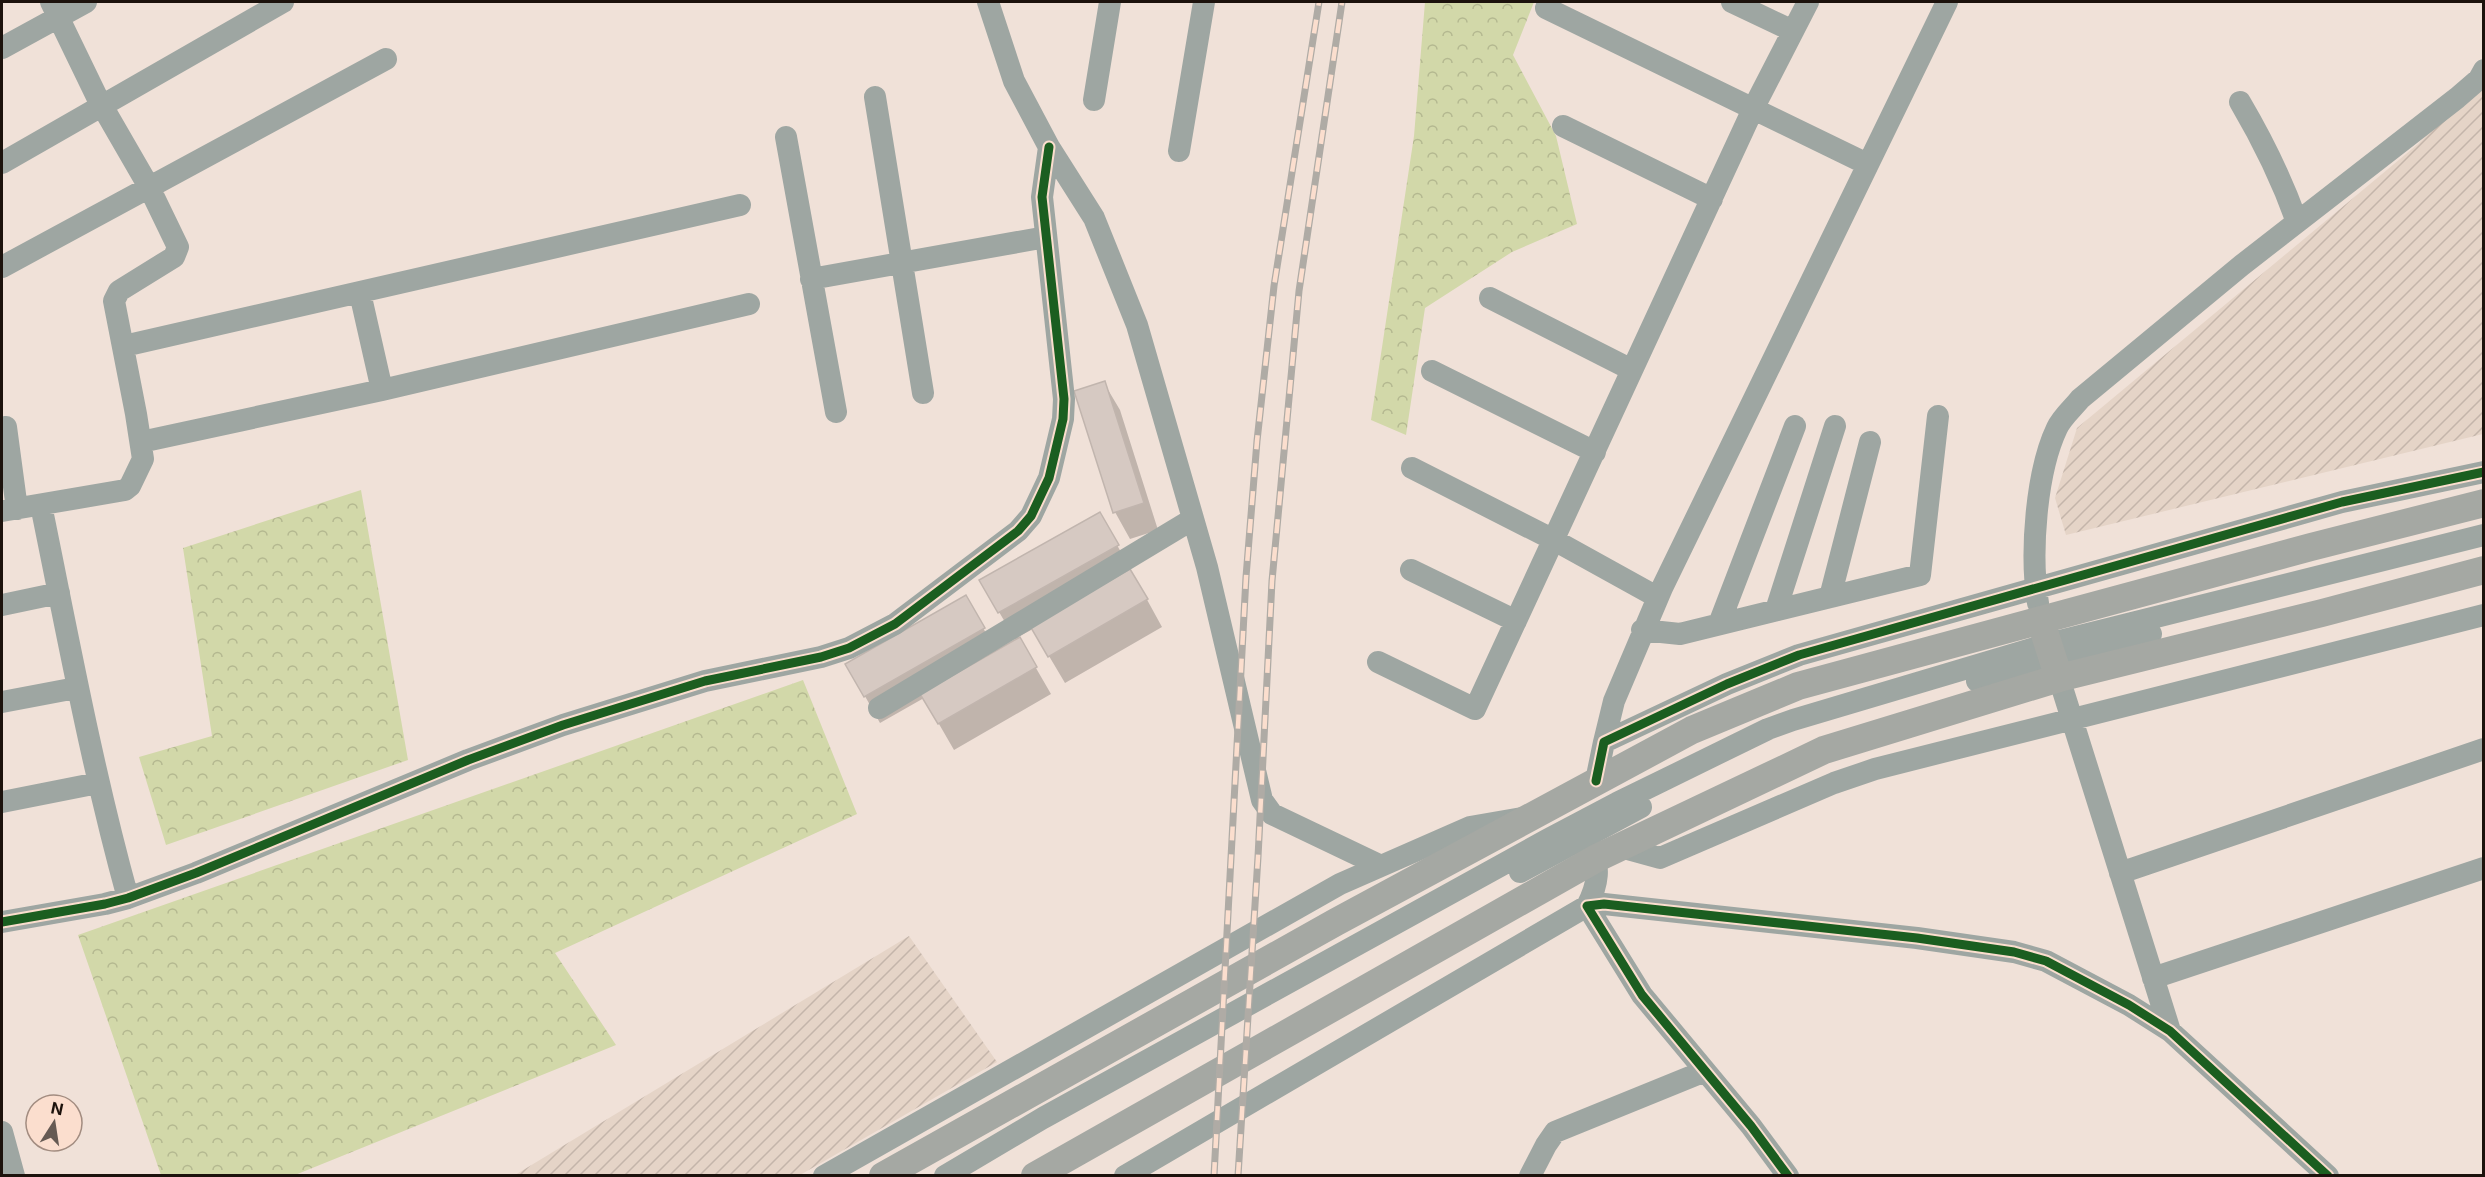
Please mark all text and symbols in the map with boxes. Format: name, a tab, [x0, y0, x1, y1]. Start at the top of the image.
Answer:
north arrow	[24, 1093, 84, 1153]
text: N	[49, 1097, 65, 1119]

